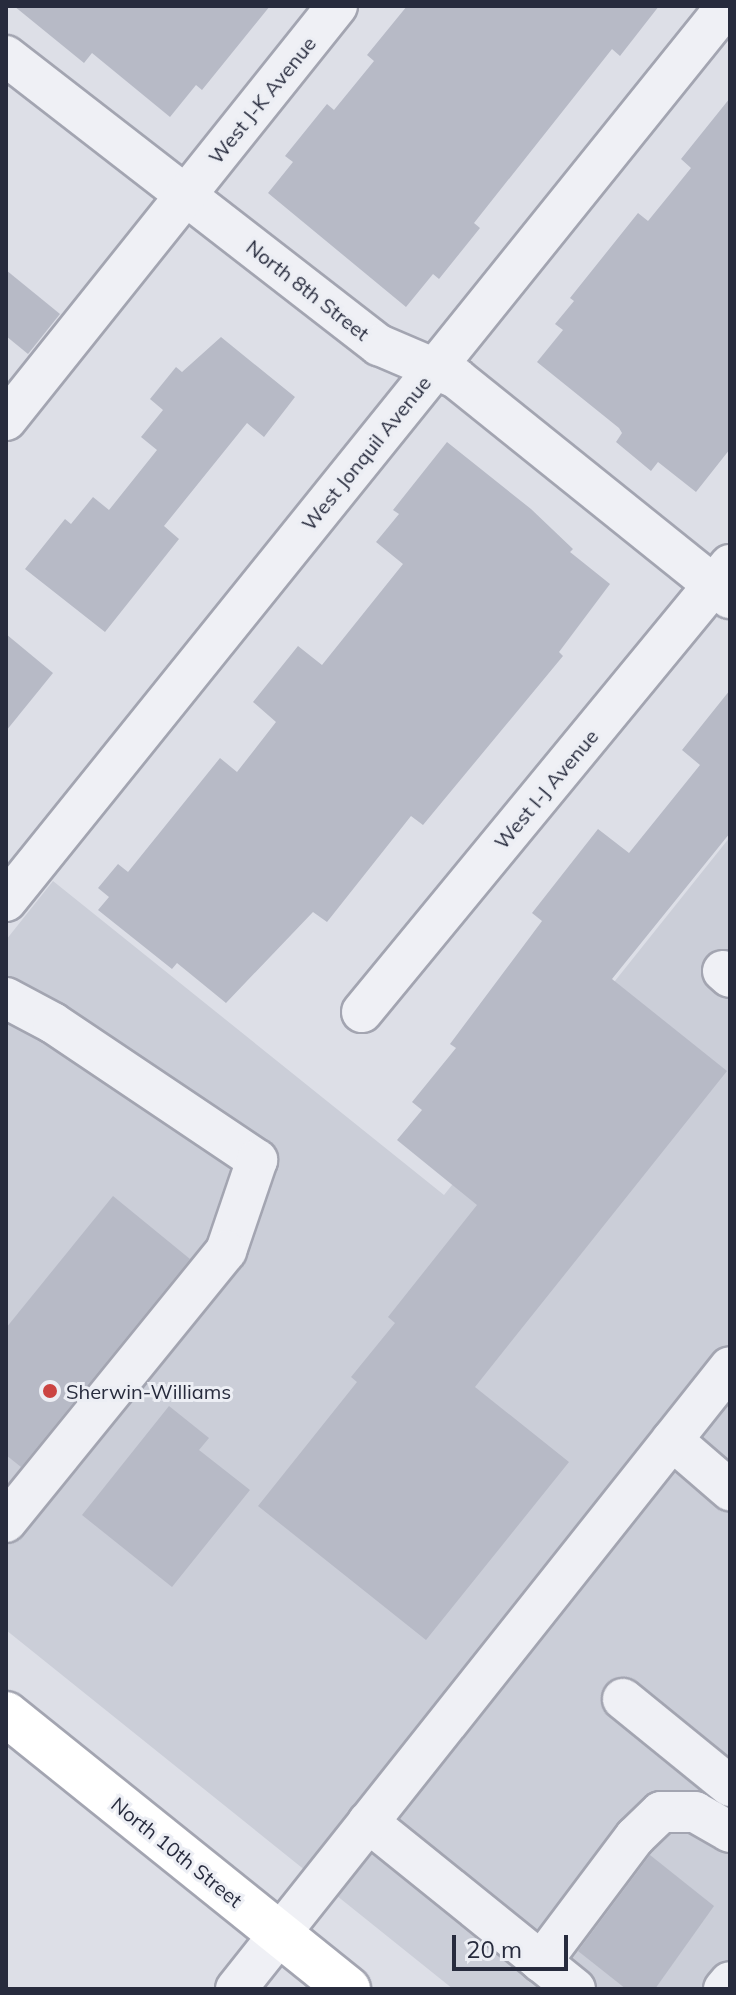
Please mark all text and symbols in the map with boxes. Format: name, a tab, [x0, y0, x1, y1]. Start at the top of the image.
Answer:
street label: West J-K Avenue	[203, 32, 321, 168]
street label: North 8th Street	[242, 235, 374, 345]
street label: West Jonquil Avenue	[296, 371, 436, 535]
street label: West I-J Avenue	[489, 724, 603, 854]
place label: Sherwin-Williams	[66, 1379, 231, 1403]
marker: Sherwin-Williams	[41, 1382, 59, 1400]
street label: North 10th Street	[107, 1792, 247, 1912]
scale bar	[456, 1919, 572, 1969]
text: 20 m	[466, 1934, 522, 1964]

